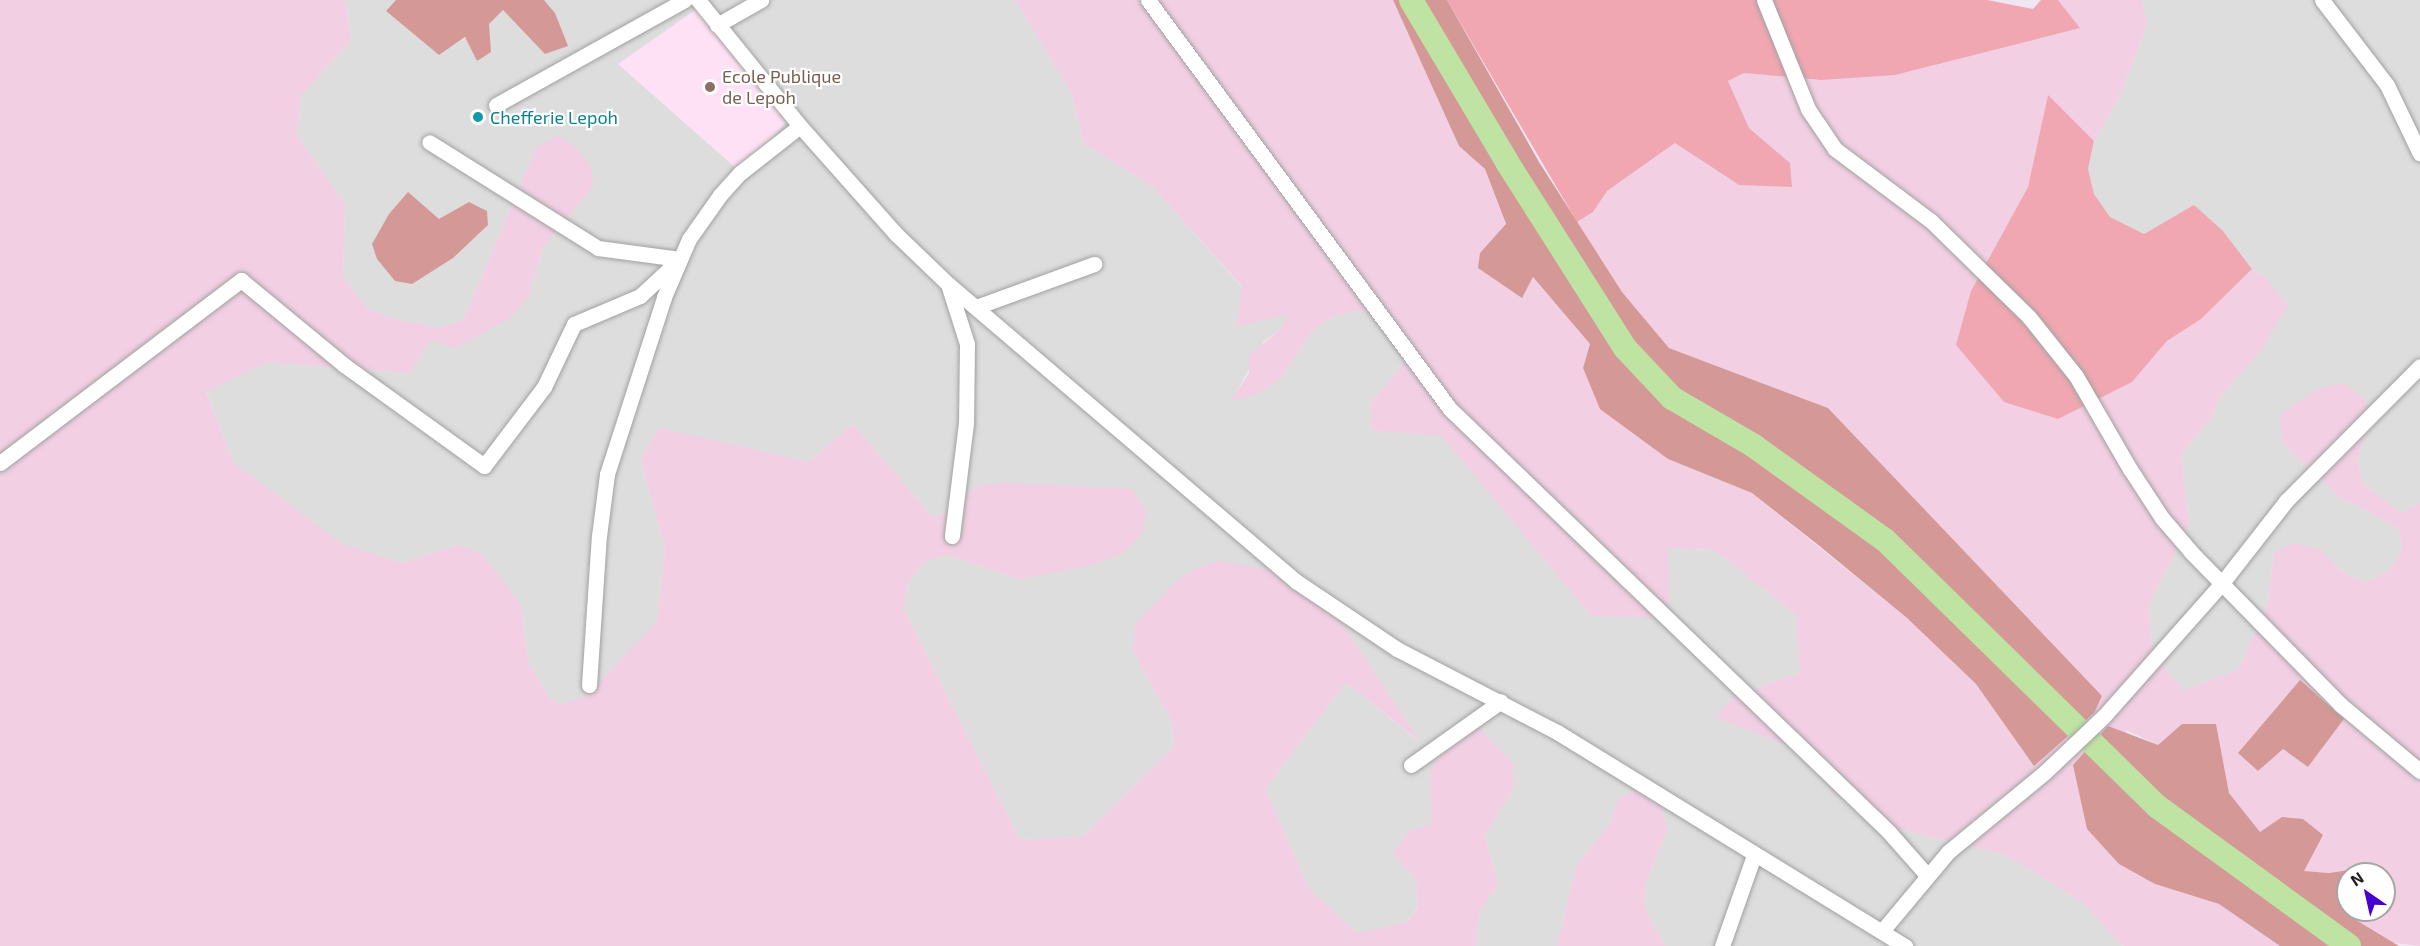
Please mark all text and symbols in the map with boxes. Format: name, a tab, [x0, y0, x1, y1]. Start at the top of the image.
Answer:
place label: Ecole Publique de Lepoh	[722, 66, 841, 109]
marker: Ecole Publique de Lepoh	[703, 80, 717, 94]
place label: Chefferie Lepoh	[490, 106, 618, 128]
marker: Chefferie Lepoh	[471, 110, 485, 124]
north arrow	[2336, 862, 2396, 922]
text: N	[2347, 867, 2367, 889]

